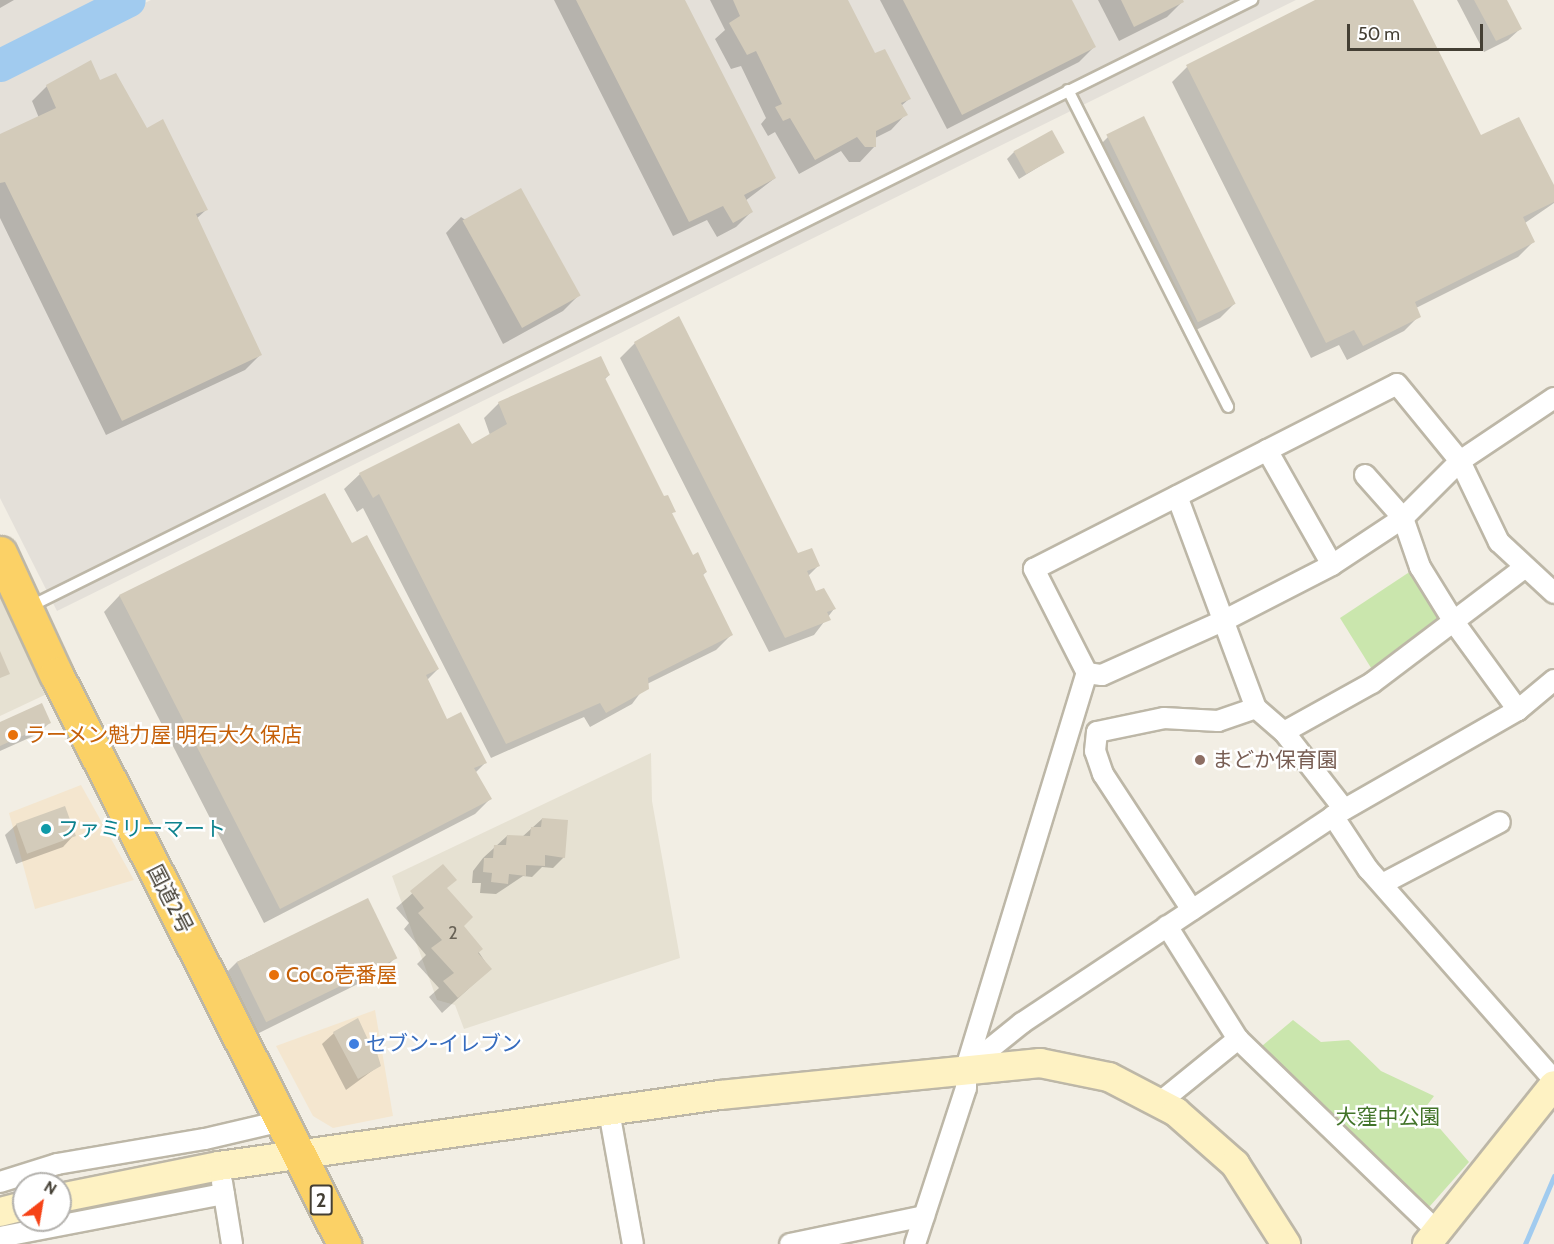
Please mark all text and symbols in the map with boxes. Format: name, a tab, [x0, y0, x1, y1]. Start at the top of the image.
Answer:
scale bar	[1350, 12, 1486, 50]
text: 50 m	[1358, 23, 1400, 45]
place label: ラーメン魁力屋 明石大久保店	[25, 722, 303, 748]
marker: ラーメン魁力屋 明石大久保店	[6, 728, 20, 742]
place label: まどか保育園	[1212, 747, 1338, 773]
marker: まどか保育園	[1193, 753, 1207, 767]
place label: ファミリーマート	[58, 816, 226, 842]
marker: ファミリーマート	[39, 822, 53, 836]
street label: 国道2号	[142, 860, 198, 938]
house number: 2	[448, 922, 458, 944]
place label: CoCo壱番屋	[286, 962, 397, 988]
marker: CoCo壱番屋	[267, 968, 281, 982]
place label: セブン-イレブン	[366, 1031, 522, 1057]
marker: セブン-イレブン	[347, 1037, 361, 1051]
park label: 大窪中公園	[1336, 1104, 1440, 1130]
north arrow	[12, 1172, 72, 1232]
text: N	[41, 1177, 60, 1199]
road number: 2	[309, 1183, 333, 1217]

